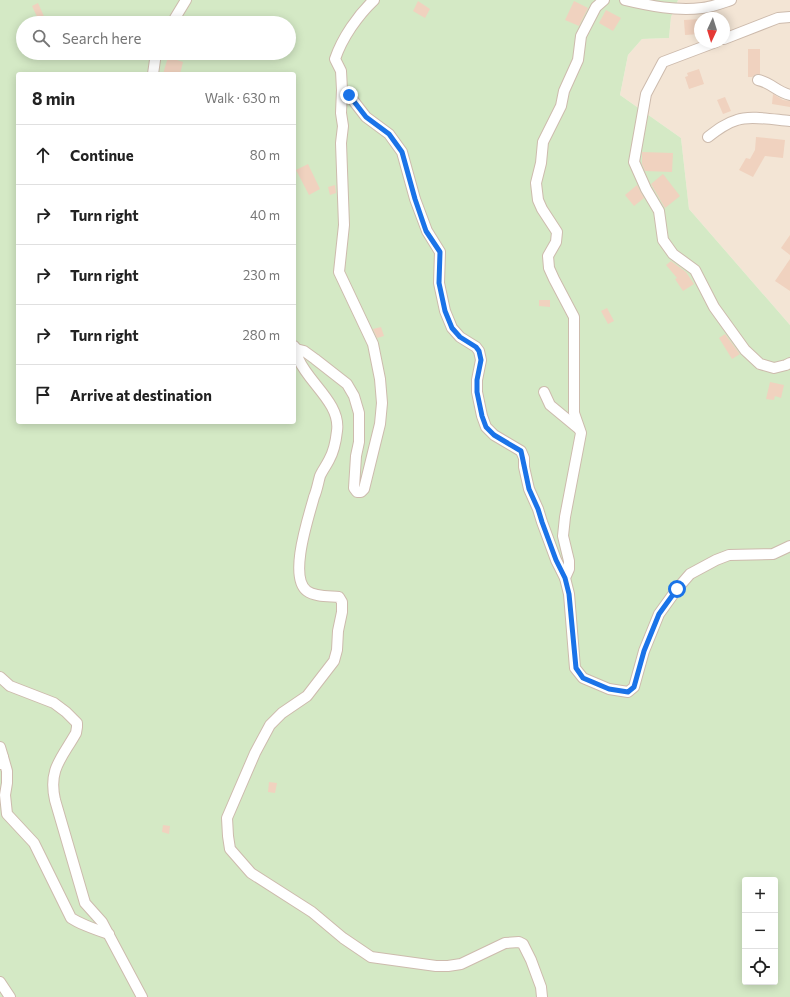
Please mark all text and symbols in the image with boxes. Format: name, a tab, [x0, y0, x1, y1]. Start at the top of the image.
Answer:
north arrow	[694, 12, 730, 48]
search box	[16, 16, 296, 60]
icon: search	[30, 27, 52, 49]
text: Search here	[62, 29, 141, 47]
route end	[340, 86, 358, 104]
text: 8 min	[32, 88, 75, 109]
text: Walk · 630 m	[205, 90, 280, 106]
icon: ahead	[32, 144, 54, 166]
text: Continue	[70, 146, 134, 164]
text: 80 m	[250, 147, 280, 163]
icon: right	[32, 204, 54, 226]
text: Turn right	[70, 206, 139, 224]
text: 40 m	[250, 207, 280, 223]
icon: right	[32, 264, 54, 286]
text: Turn right	[70, 266, 139, 284]
text: 230 m	[243, 267, 280, 283]
icon: right	[32, 324, 54, 346]
text: Turn right	[70, 326, 139, 344]
text: 280 m	[243, 327, 280, 343]
icon: arrive	[32, 384, 54, 406]
text: Arrive at destination	[70, 386, 212, 404]
route start	[668, 580, 686, 598]
map controls	[742, 877, 778, 985]
button: +	[742, 877, 778, 913]
button: −	[742, 913, 778, 949]
button: locate	[742, 949, 778, 985]

